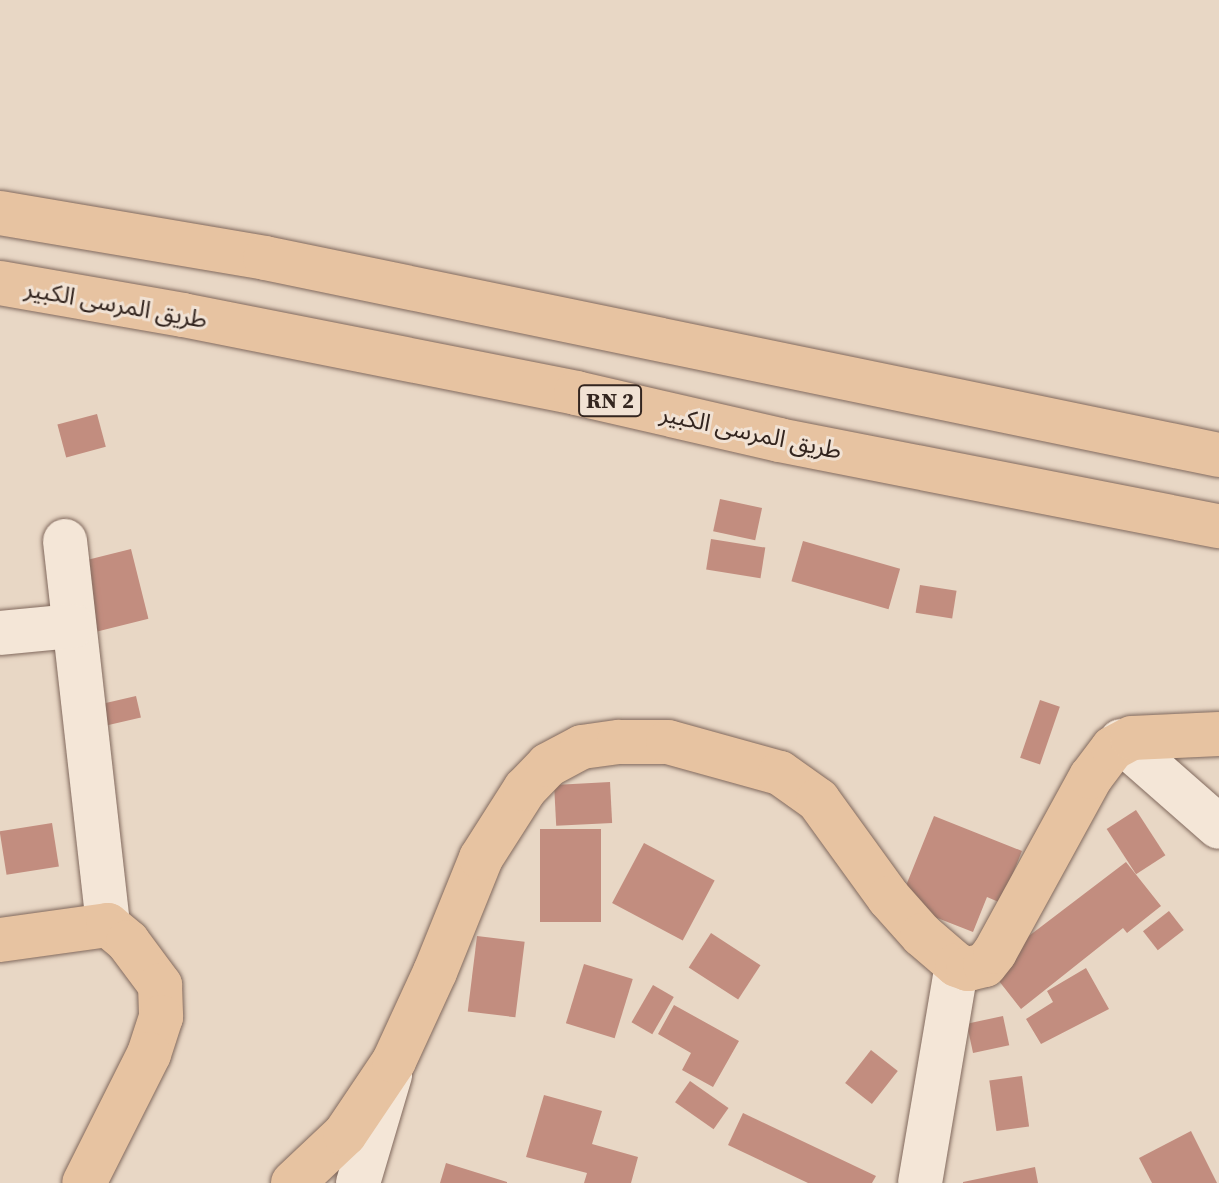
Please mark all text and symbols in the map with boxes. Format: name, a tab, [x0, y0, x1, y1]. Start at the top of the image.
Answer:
street label: طريق المرسى الكبير	[23, 274, 209, 334]
road number: RN 2	[578, 383, 642, 419]
street label: طريق المرسى الكبير	[658, 399, 844, 465]

